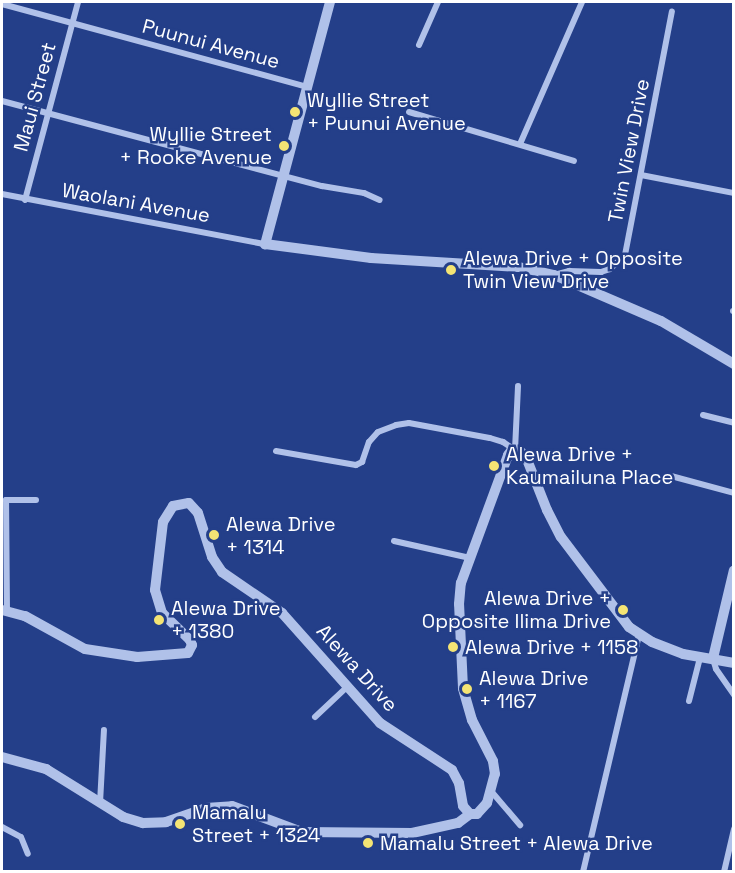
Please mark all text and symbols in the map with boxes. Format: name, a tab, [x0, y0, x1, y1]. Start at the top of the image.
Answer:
street label: Puunui Avenue	[140, 14, 282, 74]
street label: Maui Street	[9, 40, 61, 154]
street label: Twin View Drive	[603, 77, 655, 225]
place label: Wyllie Street + Puunui Avenue	[307, 88, 466, 135]
marker: Wyllie Street + Puunui Avenue	[288, 105, 302, 119]
place label: Wyllie Street + Rooke Avenue	[119, 122, 272, 169]
marker: Wyllie Street + Rooke Avenue	[277, 139, 291, 153]
street label: Waolani Avenue	[60, 178, 212, 228]
place label: Alewa Drive + Opposite Twin View Drive	[463, 246, 683, 293]
marker: Alewa Drive + Opposite Twin View Drive	[444, 263, 458, 277]
place label: Alewa Drive + Kaumailuna Place	[506, 442, 673, 489]
marker: Alewa Drive + Kaumailuna Place	[487, 459, 501, 473]
place label: Alewa Drive + 1314	[226, 512, 336, 559]
marker: Alewa Drive + 1314	[207, 528, 221, 542]
place label: Alewa Drive + Opposite Ilima Drive	[422, 586, 611, 633]
place label: Alewa Drive + 1380	[171, 596, 281, 643]
marker: Alewa Drive + Opposite Ilima Drive	[616, 603, 630, 617]
marker: Alewa Drive + 1380	[152, 613, 166, 627]
street label: Alewa Drive	[311, 619, 403, 717]
place label: Alewa Drive + 1158	[465, 635, 638, 659]
marker: Alewa Drive + 1158	[446, 640, 460, 654]
place label: Alewa Drive + 1167	[479, 666, 589, 713]
marker: Alewa Drive + 1167	[460, 682, 474, 696]
place label: Mamalu Street + 1324	[192, 801, 320, 848]
marker: Mamalu Street + 1324	[173, 817, 187, 831]
place label: Mamalu Street + Alewa Drive	[380, 831, 653, 855]
marker: Mamalu Street + Alewa Drive	[361, 836, 375, 850]

